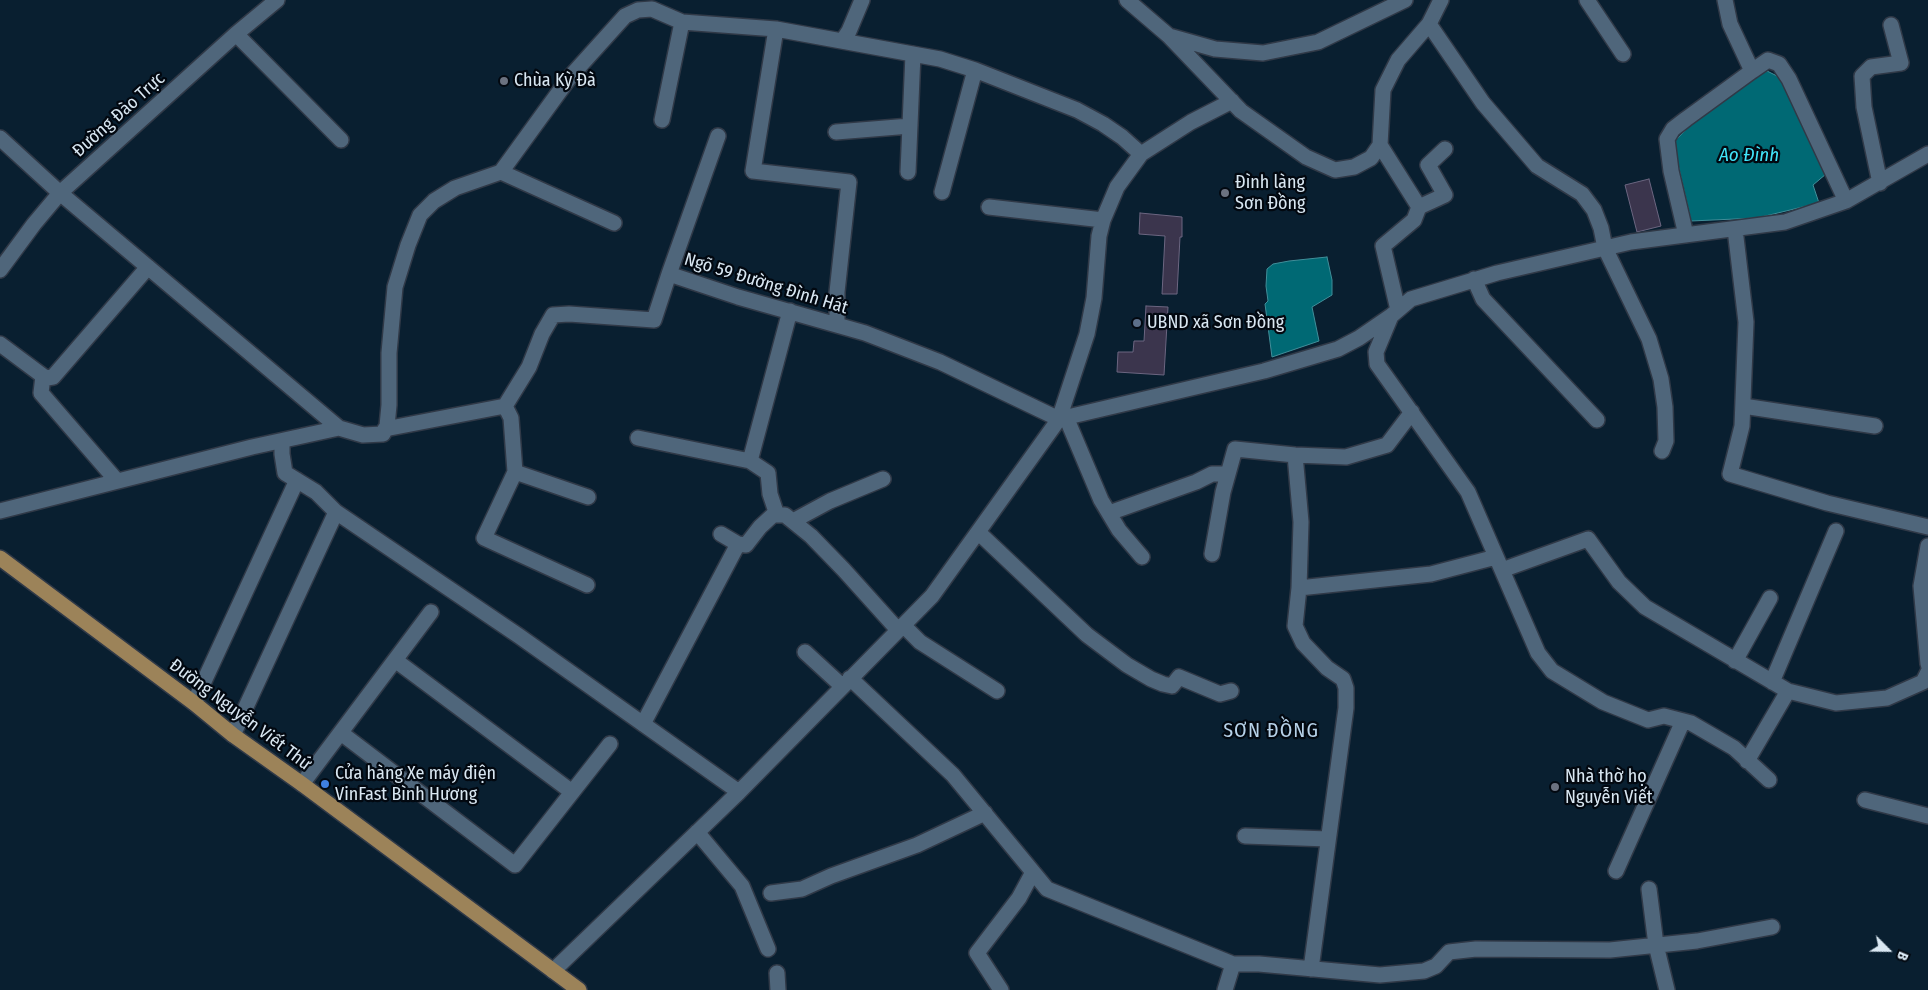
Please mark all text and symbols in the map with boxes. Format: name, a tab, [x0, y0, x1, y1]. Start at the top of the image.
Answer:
street label: Đường Đào Trực	[68, 68, 170, 162]
place label: Chùa Kỳ Đà	[514, 70, 596, 92]
marker: Chùa Kỳ Đà	[498, 75, 510, 87]
water label: Ao Đình	[1719, 145, 1779, 167]
place label: Đình làng Sơn Đồng	[1235, 172, 1305, 214]
marker: Đình làng Sơn Đồng	[1219, 187, 1231, 199]
street label: Ngõ 59 Đường Đình Hát	[682, 249, 850, 319]
place label: UBND xã Sơn Đồng	[1147, 312, 1284, 334]
marker: UBND xã Sơn Đồng	[1131, 317, 1143, 329]
street label: Đường Nguyễn Viết Thứ	[165, 655, 315, 775]
district label: SƠN ĐỒNG	[1222, 719, 1320, 743]
place label: Cửa hàng Xe máy điện VinFast Bình Hương	[335, 763, 496, 806]
place label: Nhà thờ họ Nguyễn Viết	[1565, 766, 1653, 809]
marker: Cửa hàng Xe máy điện VinFast Bình Hương	[319, 778, 331, 790]
marker: Nhà thờ họ Nguyễn Viết	[1549, 781, 1561, 793]
north arrow	[1863, 925, 1913, 975]
text: B	[1893, 949, 1912, 963]

